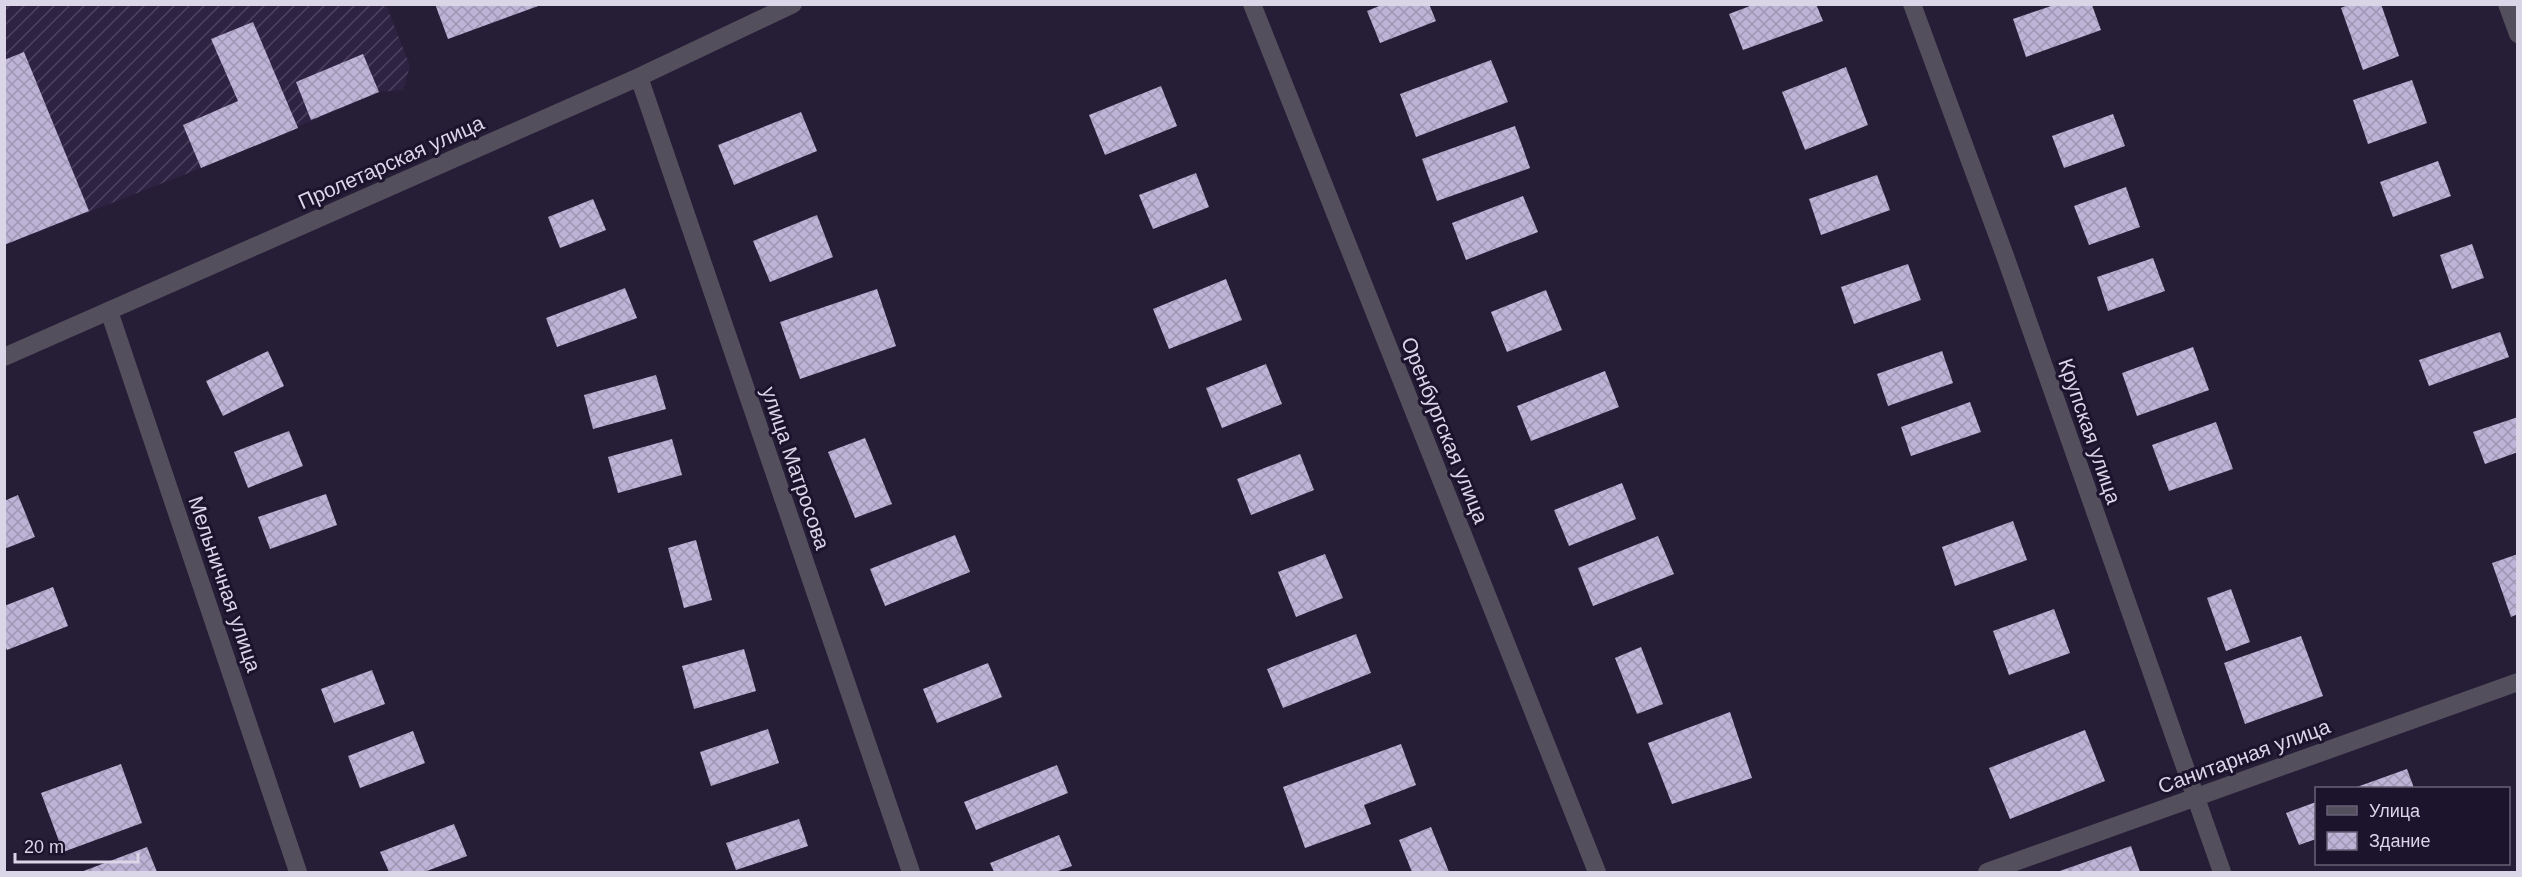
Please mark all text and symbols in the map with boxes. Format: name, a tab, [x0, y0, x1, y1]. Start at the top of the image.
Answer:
street label: Пролетарская улица	[295, 111, 488, 213]
street label: Оренбургская улица	[1397, 334, 1493, 527]
street label: Крупская улица	[2054, 355, 2126, 507]
street label: улица Матросова	[757, 384, 835, 553]
street label: Мельничная улица	[184, 493, 266, 675]
street label: Санитарная улица	[2155, 714, 2333, 798]
legend	[2315, 787, 2510, 865]
text: Улица	[2369, 801, 2421, 821]
scale bar	[15, 826, 138, 864]
text: Здание	[2369, 831, 2430, 851]
text: 20 m	[24, 837, 64, 857]

